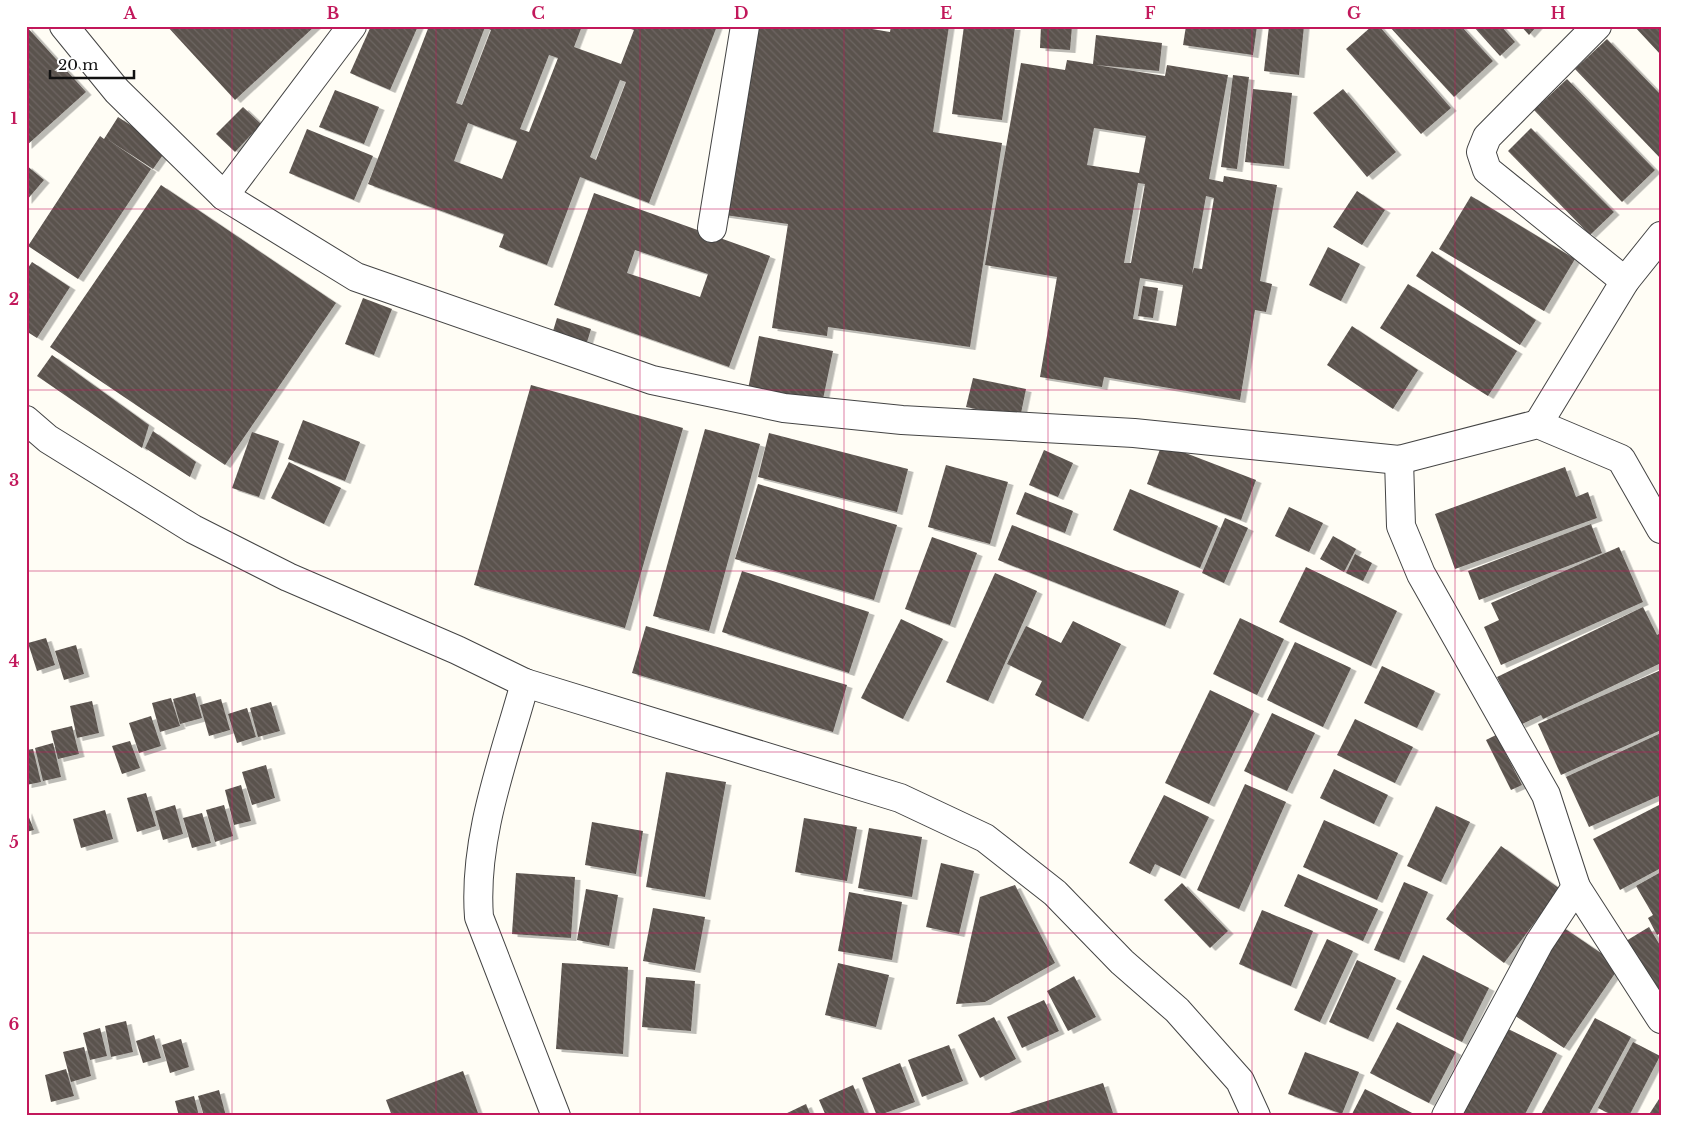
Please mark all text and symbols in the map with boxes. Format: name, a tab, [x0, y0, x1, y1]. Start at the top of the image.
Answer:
text: A	[123, 3, 138, 23]
text: B	[327, 3, 340, 23]
text: C	[531, 3, 545, 23]
text: D	[734, 3, 748, 23]
text: E	[940, 3, 952, 23]
text: F	[1144, 3, 1156, 23]
text: G	[1347, 3, 1361, 23]
text: H	[1550, 3, 1566, 23]
scale bar	[50, 48, 134, 80]
text: 20 m	[58, 55, 98, 74]
text: 1	[11, 108, 18, 128]
text: 2	[9, 289, 19, 309]
text: 3	[9, 470, 19, 490]
text: 4	[9, 651, 19, 671]
text: 5	[9, 832, 19, 852]
text: 6	[9, 1014, 20, 1034]

